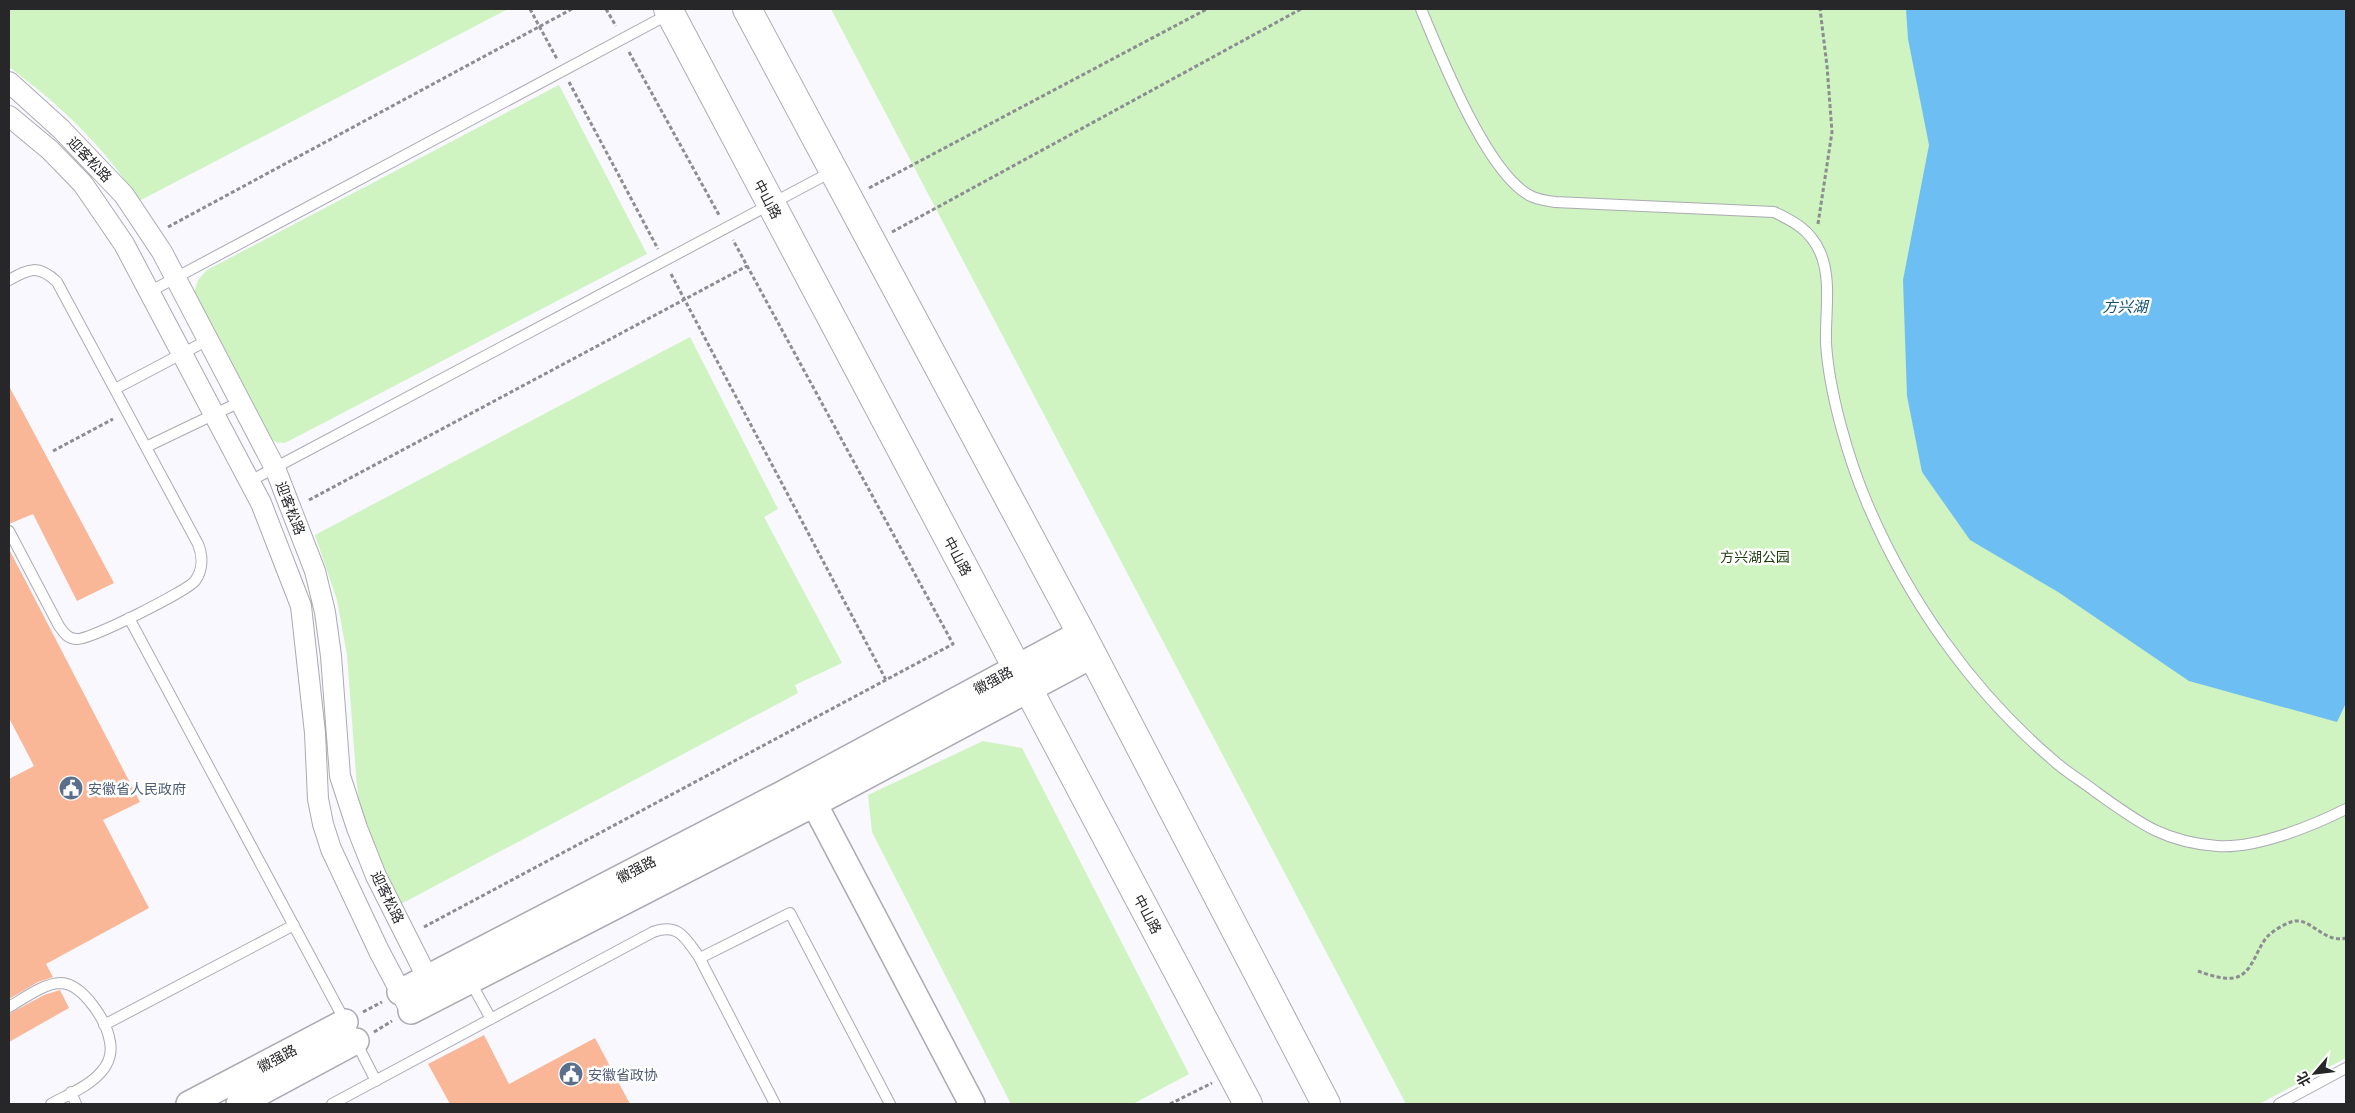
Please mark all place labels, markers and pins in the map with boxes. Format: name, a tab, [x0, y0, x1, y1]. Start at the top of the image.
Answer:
public building icon: 安徽省人民政府	[58, 775, 84, 801]
place label: 安徽省人民政府	[88, 780, 186, 797]
public building icon: 安徽省政协	[558, 1061, 584, 1087]
place label: 安徽省政协	[588, 1066, 658, 1083]

